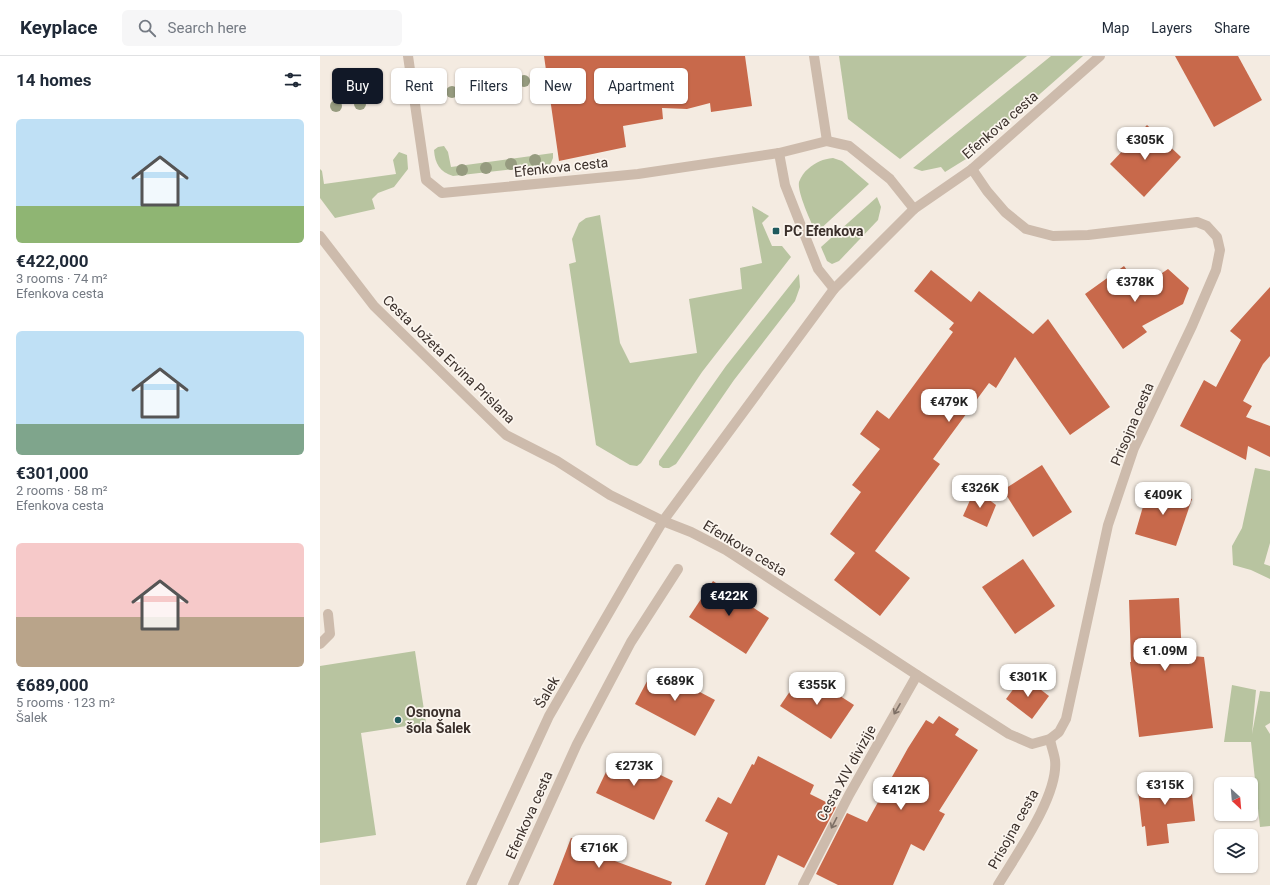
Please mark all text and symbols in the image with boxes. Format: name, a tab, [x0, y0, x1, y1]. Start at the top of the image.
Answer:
search box	[122, 10, 402, 46]
text: Keyplace	[20, 16, 98, 39]
icon: search	[136, 17, 158, 39]
text: Search here	[168, 19, 247, 37]
text: Map	[1102, 20, 1129, 36]
text: Layers	[1151, 20, 1192, 36]
text: Share	[1214, 20, 1250, 36]
chip: Buy	[332, 68, 383, 104]
chip: Rent	[391, 68, 447, 104]
chip: Filters	[455, 68, 522, 104]
chip: New	[530, 68, 586, 104]
chip: Apartment	[594, 68, 688, 104]
icon: filters	[282, 69, 304, 91]
text: 14 homes	[16, 70, 92, 90]
street label: Efenkova cesta	[959, 88, 1041, 162]
pin: €305K	[1117, 127, 1173, 161]
text: €305K	[1126, 132, 1164, 147]
icon: home	[124, 145, 196, 217]
street label: Efenkova cesta	[513, 154, 609, 180]
place label: PC Efenkova	[784, 223, 864, 239]
marker: PC Efenkova	[771, 226, 781, 236]
text: €422,000	[16, 251, 88, 271]
pin: €378K	[1107, 269, 1163, 303]
text: 3 rooms · 74 m²	[16, 271, 108, 286]
text: €378K	[1116, 274, 1154, 289]
text: Efenkova cesta	[16, 286, 104, 301]
street label: Cesta Jožeta Ervina Prislana	[380, 292, 518, 426]
icon: home	[124, 357, 196, 429]
street label: Prisojna cesta	[1107, 380, 1157, 468]
pin: €479K	[921, 389, 977, 423]
text: €479K	[930, 394, 968, 409]
text: €301,000	[16, 463, 88, 483]
pin: €326K	[952, 475, 1008, 509]
text: €326K	[961, 480, 999, 495]
pin: €409K	[1135, 482, 1191, 516]
text: 2 rooms · 58 m²	[16, 483, 108, 498]
text: €409K	[1144, 487, 1182, 502]
text: Efenkova cesta	[16, 498, 104, 513]
street label: Efenkova cesta	[700, 517, 790, 579]
icon: home	[124, 569, 196, 641]
pin: €422K	[701, 583, 757, 617]
text: €422K	[710, 588, 748, 603]
pin: €1.09M	[1132, 638, 1198, 672]
text: €1.09M	[1143, 643, 1188, 658]
pin: €301K	[1000, 664, 1056, 698]
pin: €689K	[647, 668, 703, 702]
text: €301K	[1009, 669, 1047, 684]
street label: Šalek	[531, 672, 563, 711]
pin: €355K	[789, 672, 845, 706]
text: €689K	[656, 673, 694, 688]
text: €689,000	[16, 675, 88, 695]
text: €355K	[798, 677, 836, 692]
text: 5 rooms · 123 m²	[16, 695, 115, 710]
one-way arrow	[893, 703, 901, 715]
place label: Osnovna šola Šalek	[406, 704, 471, 736]
text: Šalek	[16, 710, 47, 725]
marker: Osnovna šola Šalek	[393, 715, 403, 725]
street label: Cesta XIV divizije	[813, 722, 879, 824]
pin: €273K	[606, 753, 662, 787]
text: €273K	[615, 758, 653, 773]
street label: Efenkova cesta	[502, 769, 556, 861]
pin: €315K	[1137, 772, 1193, 806]
pin: €412K	[873, 777, 929, 811]
text: €315K	[1146, 777, 1184, 792]
north arrow	[1214, 777, 1258, 821]
map controls	[1214, 777, 1258, 873]
text: €412K	[882, 782, 920, 797]
street label: Prisojna cesta	[985, 786, 1041, 872]
one-way arrow	[830, 817, 838, 829]
button: layers	[1214, 829, 1258, 873]
pin: €716K	[571, 835, 627, 869]
text: €716K	[580, 840, 618, 855]

